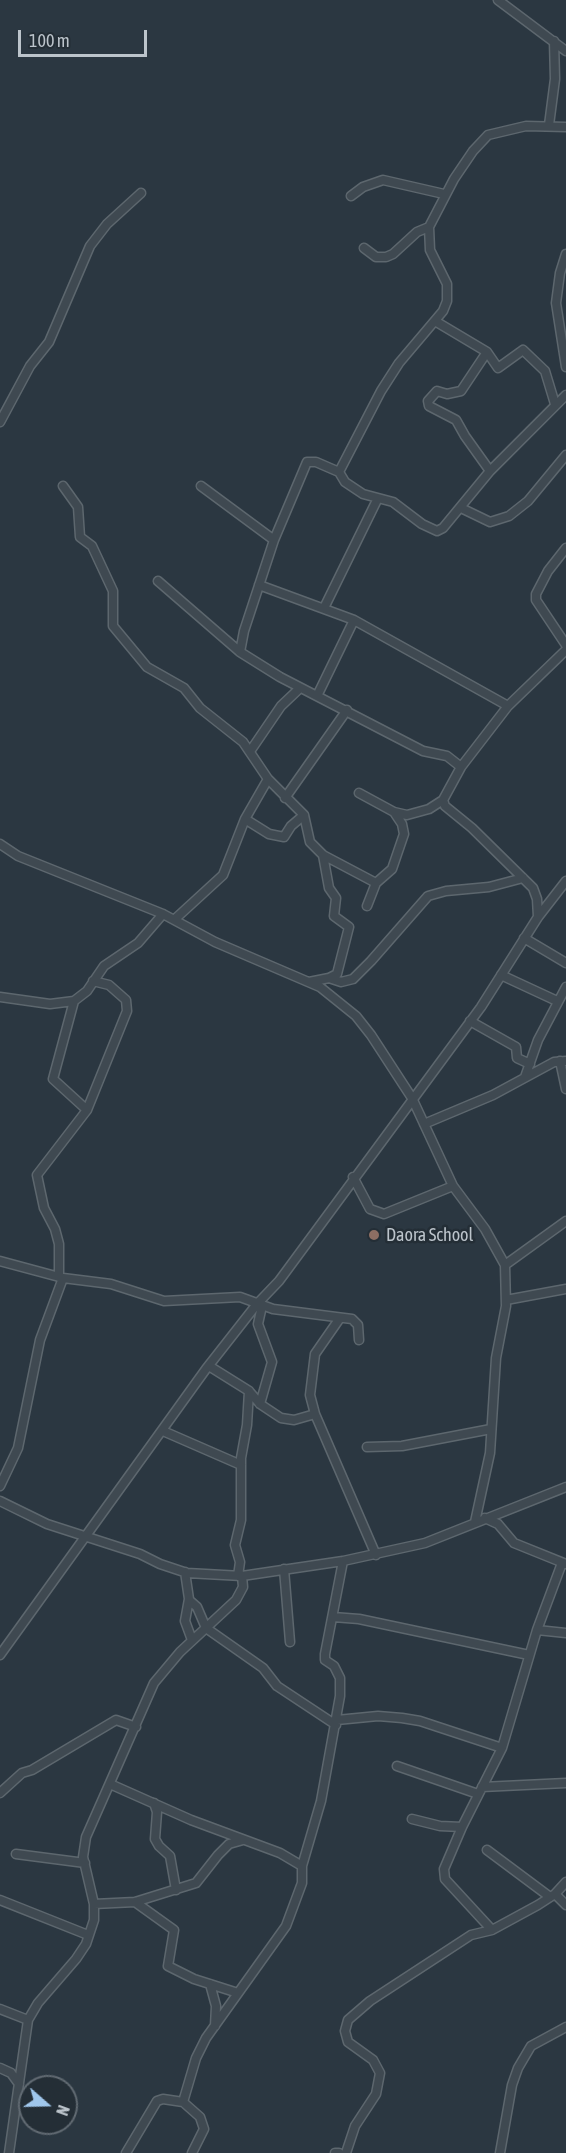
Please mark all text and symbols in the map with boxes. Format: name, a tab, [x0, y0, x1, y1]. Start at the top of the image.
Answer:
scale bar	[21, 18, 150, 56]
text: 100 m	[29, 30, 70, 51]
place label: Daora School	[386, 1224, 473, 1246]
marker: Daora School	[367, 1228, 381, 1242]
north arrow	[18, 2075, 78, 2135]
text: N	[53, 2103, 73, 2118]

